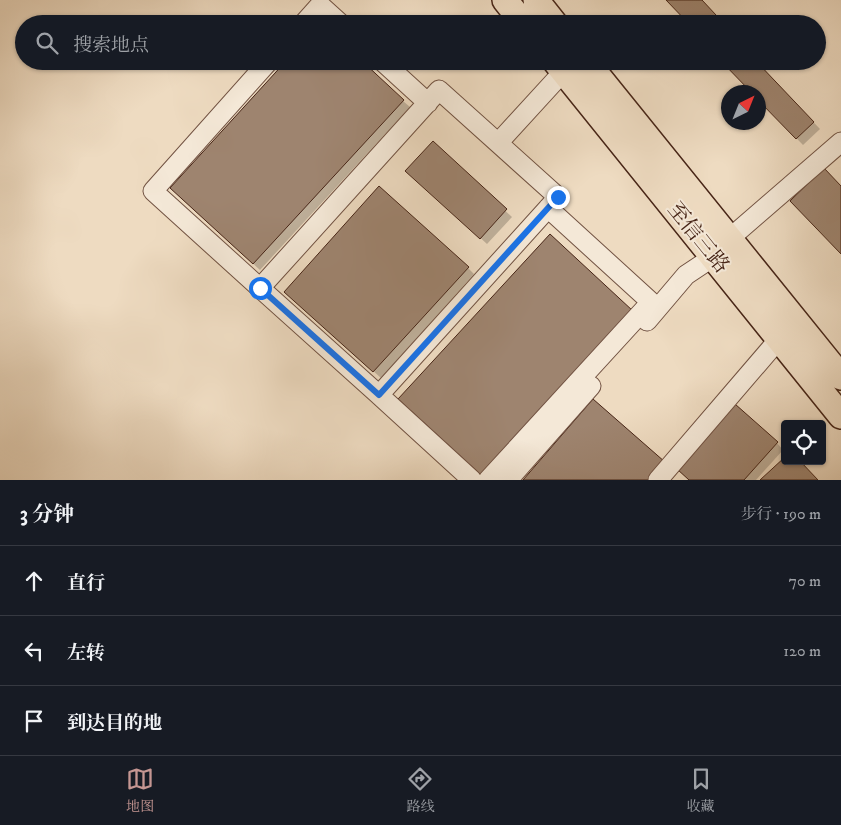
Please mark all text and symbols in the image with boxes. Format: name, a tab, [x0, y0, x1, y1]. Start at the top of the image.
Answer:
search box	[15, 15, 826, 70]
icon: search	[33, 29, 61, 57]
text: 搜索地点	[73, 34, 149, 57]
north arrow	[721, 85, 766, 130]
route end	[547, 186, 570, 209]
street label: 至信三路	[661, 197, 735, 279]
route start	[249, 277, 272, 300]
map controls	[781, 420, 826, 465]
button: locate	[781, 420, 826, 465]
text: 3 分钟	[20, 502, 74, 528]
text: 步行 · 190 m	[740, 504, 821, 524]
icon: ahead	[20, 567, 48, 595]
text: 70 m	[789, 571, 821, 591]
text: 直行	[67, 572, 105, 595]
icon: left	[20, 637, 48, 665]
text: 120 m	[783, 641, 821, 661]
text: 左转	[67, 642, 105, 665]
icon: arrive	[20, 707, 48, 735]
text: 到达目的地	[67, 712, 162, 735]
tab: 地图	[126, 765, 154, 816]
tab: 路线	[406, 765, 434, 816]
tab: 收藏	[687, 765, 715, 816]

